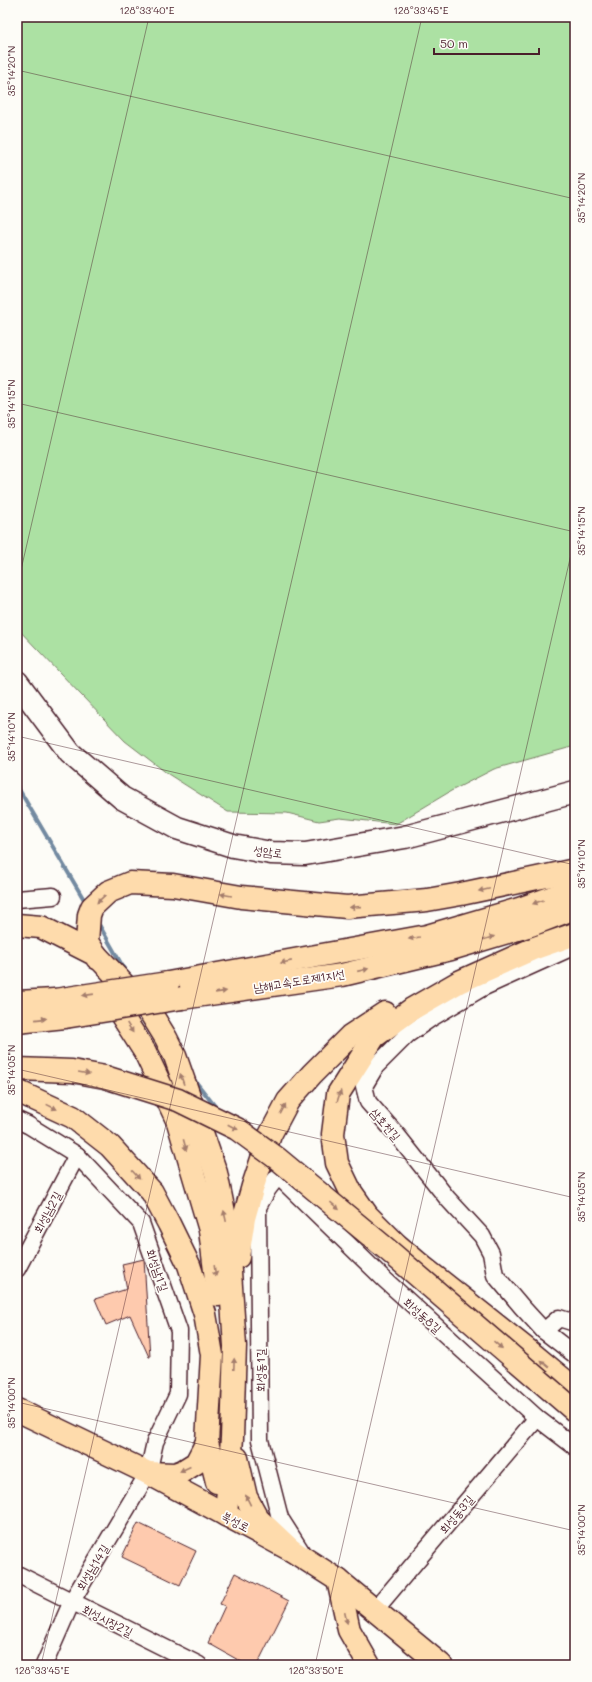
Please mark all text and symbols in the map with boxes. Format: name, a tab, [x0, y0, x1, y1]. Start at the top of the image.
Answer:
text: 128°33'40"E	[119, 3, 175, 17]
text: 128°33'45"E	[394, 3, 449, 17]
scale bar	[434, 30, 539, 56]
text: 50 m	[440, 35, 468, 51]
text: 35°14'20"N	[4, 46, 18, 96]
text: 35°14'20"N	[574, 173, 588, 223]
text: 35°14'15"N	[4, 379, 18, 429]
text: 35°14'15"N	[574, 506, 588, 556]
text: 35°14'10"N	[4, 712, 18, 762]
text: 35°14'10"N	[574, 839, 588, 889]
street label: 성암로	[253, 841, 283, 861]
one-way arrow	[478, 887, 490, 893]
one-way arrow	[220, 891, 232, 897]
one-way arrow	[96, 894, 106, 904]
one-way arrow	[532, 899, 544, 905]
one-way arrow	[349, 903, 361, 910]
one-way arrow	[407, 935, 420, 941]
one-way arrow	[483, 935, 495, 941]
one-way arrow	[280, 959, 292, 965]
street label: 남해고속도로제1지선	[252, 965, 346, 995]
one-way arrow	[357, 966, 369, 972]
one-way arrow	[214, 989, 227, 995]
one-way arrow	[82, 992, 94, 998]
one-way arrow	[35, 1016, 47, 1022]
one-way arrow	[126, 1022, 133, 1034]
text: 35°14'05"N	[4, 1045, 18, 1096]
one-way arrow	[78, 1070, 90, 1076]
one-way arrow	[179, 1072, 185, 1084]
one-way arrow	[336, 1089, 342, 1101]
one-way arrow	[280, 1103, 287, 1115]
one-way arrow	[47, 1104, 58, 1110]
street label: 삼호천길	[367, 1104, 405, 1144]
one-way arrow	[227, 1123, 238, 1130]
one-way arrow	[182, 1139, 188, 1151]
one-way arrow	[132, 1170, 141, 1180]
text: 35°14'05"N	[574, 1172, 588, 1223]
street label: 회성남2길	[29, 1188, 65, 1236]
one-way arrow	[330, 1201, 341, 1210]
one-way arrow	[222, 1210, 228, 1222]
street label: 회성남1길	[143, 1247, 173, 1294]
one-way arrow	[212, 1265, 218, 1277]
street label: 회성동8길	[401, 1294, 446, 1337]
one-way arrow	[493, 1340, 504, 1349]
street label: 회성동1길	[252, 1348, 268, 1392]
one-way arrow	[231, 1358, 238, 1370]
one-way arrow	[540, 1360, 551, 1369]
text: 35°14'00"N	[4, 1377, 18, 1429]
one-way arrow	[179, 1466, 190, 1472]
street label: 회성동3길	[435, 1491, 477, 1537]
one-way arrow	[245, 1494, 251, 1506]
text: 35°14'00"N	[574, 1504, 588, 1556]
street label: 북성로	[219, 1507, 253, 1535]
street label: 회성남14길	[72, 1541, 112, 1593]
street label: 회성시장2길	[80, 1600, 136, 1640]
one-way arrow	[344, 1612, 350, 1624]
text: 128°33'45"E	[15, 1663, 70, 1677]
text: 128°33'50"E	[288, 1663, 344, 1677]

